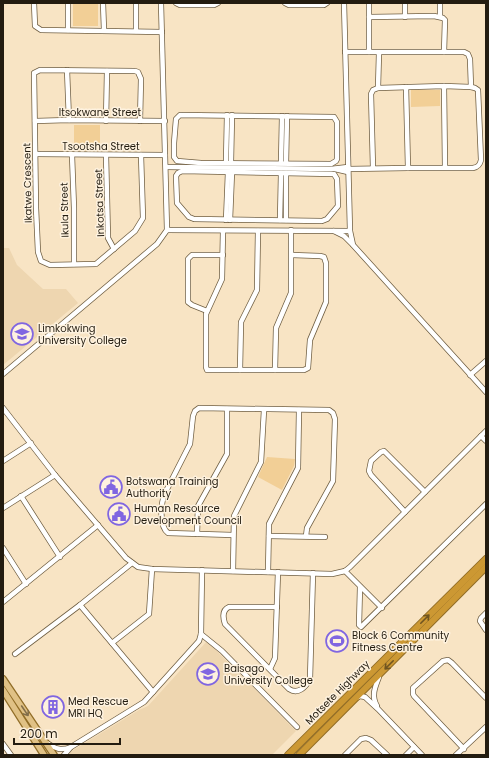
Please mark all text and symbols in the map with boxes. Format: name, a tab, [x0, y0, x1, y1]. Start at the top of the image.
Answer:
street label: Itsokwane Street	[59, 105, 142, 120]
street label: Tsootsha Street	[62, 139, 140, 154]
street label: Ikatwe Crescent	[19, 142, 36, 223]
street label: Inkotsa Street	[91, 168, 108, 237]
street label: Ikula Street	[57, 182, 72, 238]
school or university icon: Limkokwing University College	[9, 321, 35, 347]
place label: Limkokwing University College	[38, 321, 127, 348]
public building icon: Botswana Training Authority	[98, 474, 124, 500]
place label: Botswana Training Authority	[126, 474, 219, 501]
public building icon: Human Resource Development Council	[106, 501, 132, 527]
place label: Human Resource Development Council	[134, 501, 242, 528]
one-way arrow	[420, 614, 430, 624]
sports icon: Block 6 Community Fitness Centre	[324, 628, 350, 654]
place label: Block 6 Community Fitness Centre	[352, 628, 450, 655]
street label: Motsete Highway	[302, 656, 373, 728]
one-way arrow	[385, 660, 394, 670]
school or university icon: Baisago University College	[195, 661, 221, 687]
place label: Baisago University College	[224, 661, 313, 688]
building icon: Med Rescue MRI HQ	[40, 694, 66, 720]
place label: Med Rescue MRI HQ	[68, 694, 128, 721]
one-way arrow	[20, 706, 29, 717]
scale bar	[14, 720, 120, 746]
text: 200 m	[20, 725, 58, 742]

